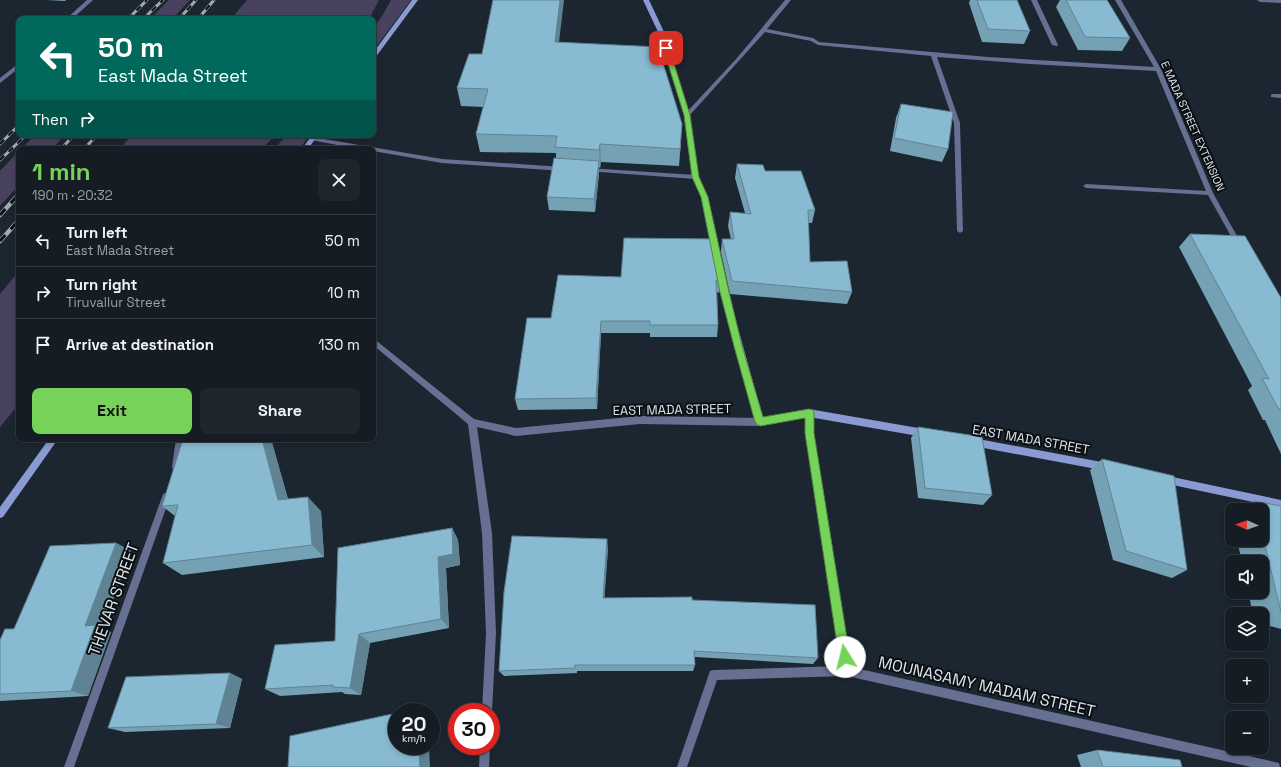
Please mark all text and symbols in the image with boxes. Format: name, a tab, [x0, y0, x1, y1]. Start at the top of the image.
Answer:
text: 50 m	[98, 29, 164, 65]
pin	[649, 31, 683, 65]
icon: left	[32, 32, 84, 84]
icon: arrive	[655, 37, 677, 59]
street label: E MADA STREET EXTENSION	[1158, 59, 1228, 193]
text: East Mada Street	[98, 64, 248, 87]
icon: right	[76, 108, 98, 130]
text: Then	[32, 110, 68, 129]
text: 1 min	[32, 156, 91, 187]
button: close	[318, 159, 360, 201]
text: 190 m · 20:32	[32, 187, 113, 204]
text: Turn left	[66, 223, 128, 242]
icon: left	[32, 230, 54, 252]
text: 50 m	[325, 231, 360, 250]
text: East Mada Street	[66, 242, 174, 259]
text: Turn right	[66, 275, 137, 294]
icon: right	[32, 282, 54, 304]
text: 10 m	[327, 283, 360, 302]
text: Tiruvallur Street	[66, 294, 166, 311]
icon: arrive	[32, 334, 54, 356]
text: Arrive at destination	[66, 335, 214, 354]
text: 130 m	[318, 335, 360, 354]
button: Exit	[32, 388, 192, 434]
button: Share	[200, 388, 360, 434]
street label: EAST MADA STREET	[613, 400, 732, 419]
street label: EAST MADA STREET	[971, 421, 1091, 458]
north arrow	[1225, 503, 1269, 547]
map controls	[1225, 503, 1269, 755]
street label: THEVAR STREET	[83, 540, 144, 658]
button: sound	[1225, 555, 1269, 599]
button: layers	[1225, 607, 1269, 651]
position arrow	[824, 636, 866, 678]
street label: MOUNASAMY MADAM STREET	[876, 651, 1097, 722]
button: +	[1225, 659, 1269, 703]
speed limit sign: 30	[448, 703, 500, 755]
text: 20	[402, 711, 426, 737]
button: −	[1225, 711, 1269, 755]
text: km/h	[402, 732, 426, 745]

